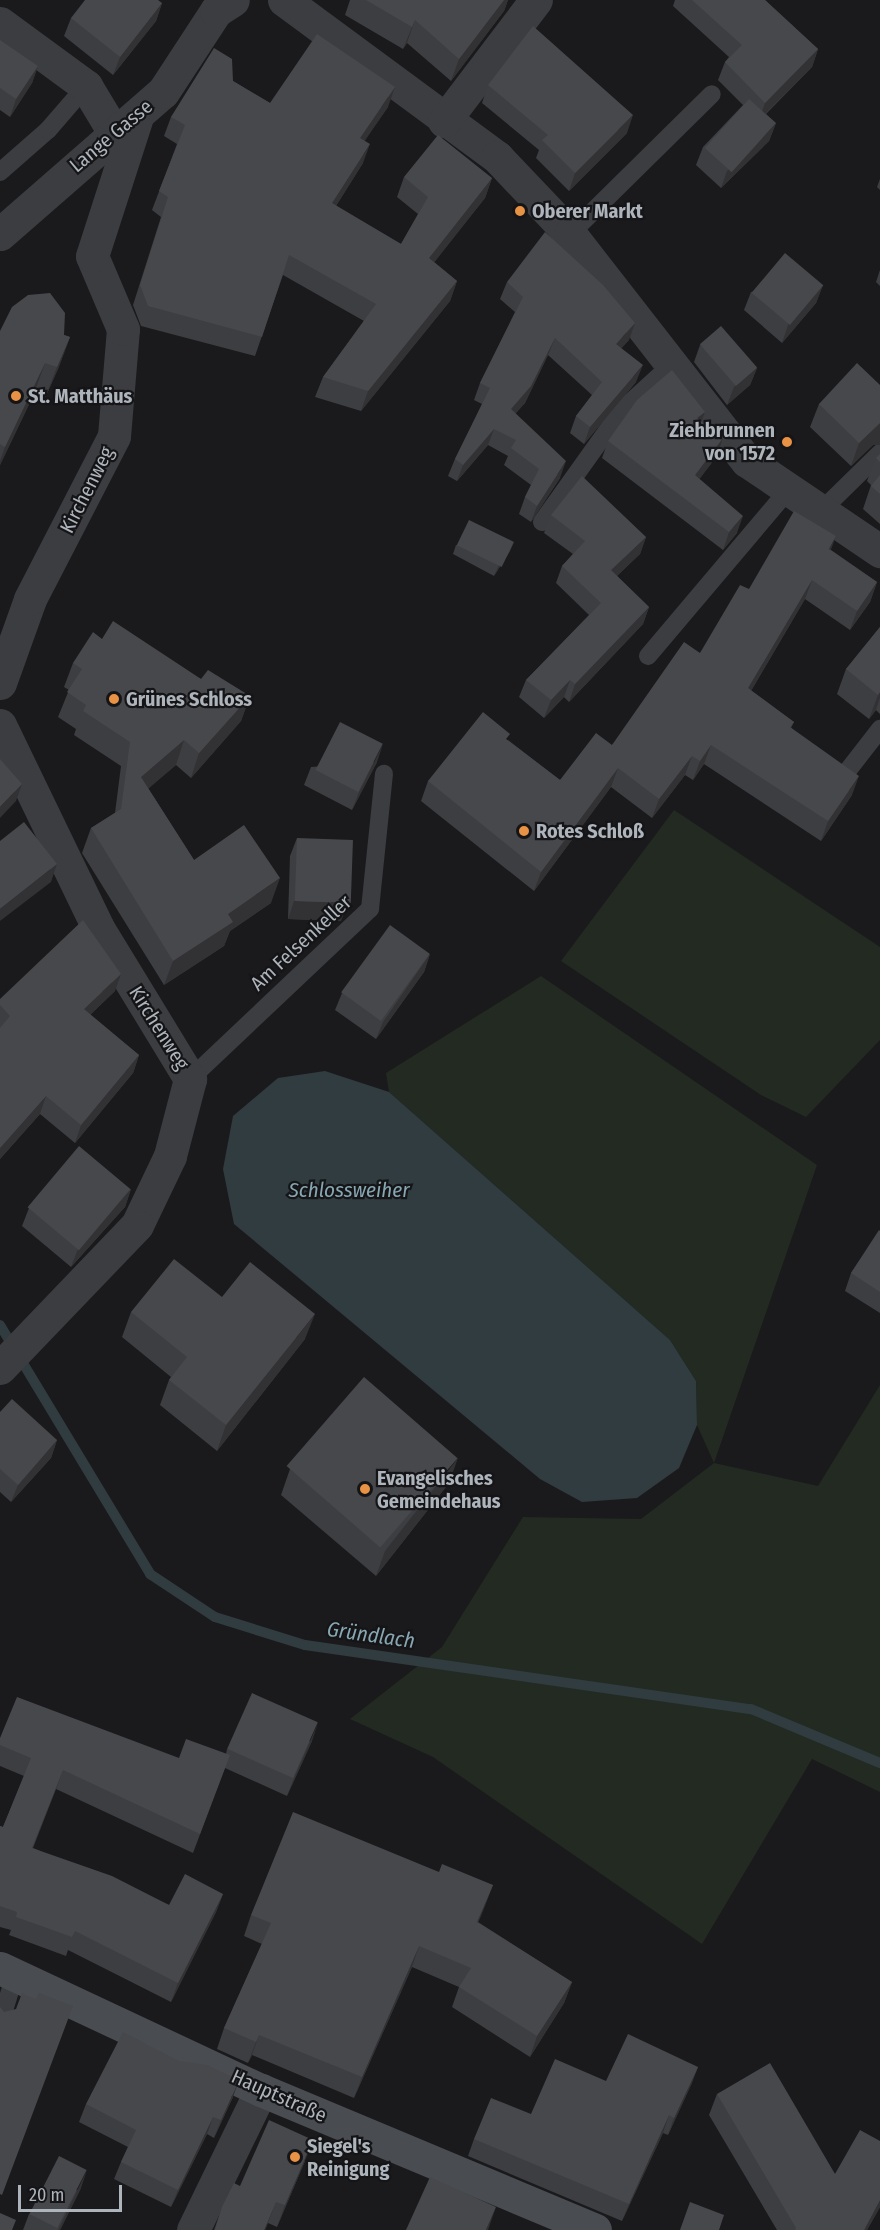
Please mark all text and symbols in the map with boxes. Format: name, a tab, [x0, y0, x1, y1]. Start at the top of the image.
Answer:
street label: Lange Gasse	[65, 94, 157, 178]
place label: Oberer Markt	[532, 199, 643, 223]
marker: Oberer Markt	[513, 204, 527, 218]
place label: St. Matthäus	[28, 384, 132, 408]
marker: St. Matthäus	[9, 389, 23, 403]
place label: Ziehbrunnen von 1572	[669, 418, 775, 465]
marker: Ziehbrunnen von 1572	[780, 435, 794, 449]
street label: Kirchenweg	[55, 443, 119, 537]
place label: Grünes Schloss	[126, 687, 252, 711]
marker: Grünes Schloss	[107, 692, 121, 706]
place label: Rotes Schloß	[536, 819, 644, 843]
marker: Rotes Schloß	[517, 824, 531, 838]
street label: Am Felsenkeller	[246, 890, 356, 996]
street label: Kirchenweg	[124, 982, 194, 1074]
water label: Schlossweiher	[288, 1177, 410, 1203]
place label: Evangelisches Gemeindehaus	[377, 1466, 501, 1513]
marker: Evangelisches Gemeindehaus	[358, 1482, 372, 1496]
water label: Gründlach	[325, 1616, 417, 1654]
street label: Hauptstraße	[228, 2064, 330, 2128]
place label: Siegel's Reinigung	[307, 2134, 389, 2181]
marker: Siegel's Reinigung	[288, 2150, 302, 2164]
scale bar	[21, 2173, 124, 2211]
text: 20 m	[29, 2184, 64, 2206]

